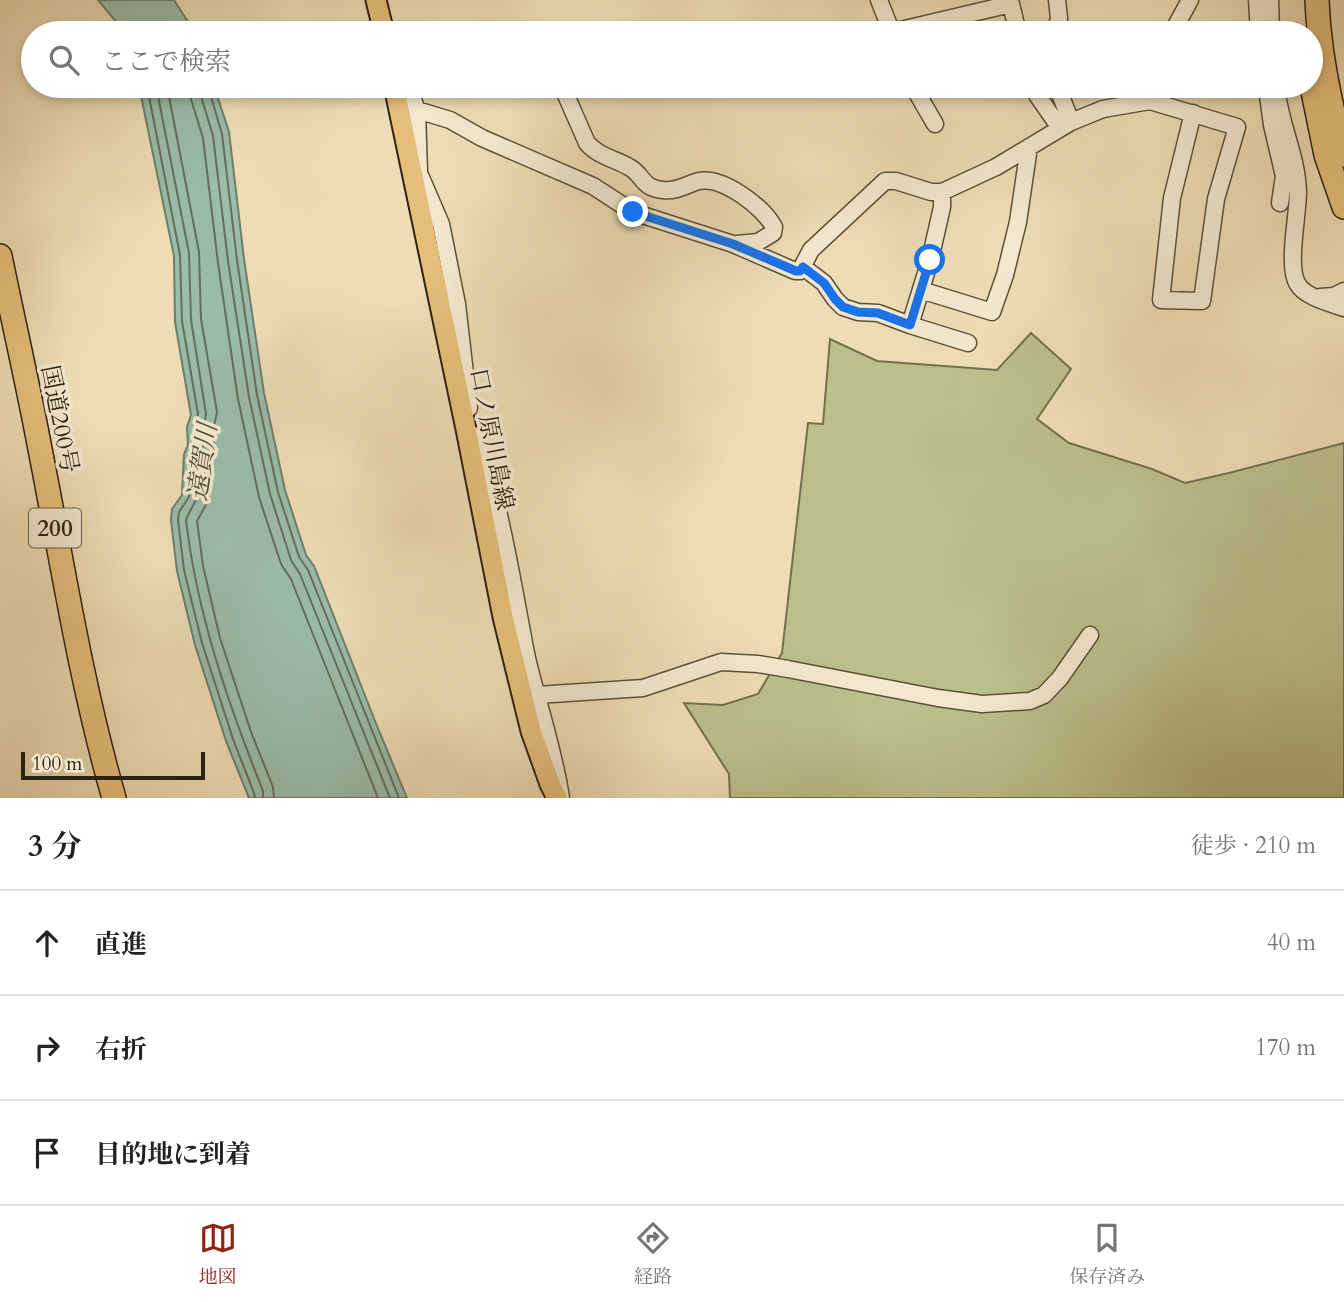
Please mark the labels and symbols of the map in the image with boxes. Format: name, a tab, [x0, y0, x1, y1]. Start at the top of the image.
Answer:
route end	[617, 196, 648, 227]
route start	[914, 244, 945, 275]
street label: 国道200号	[33, 363, 86, 476]
street label: 口ノ原川島線	[462, 365, 521, 513]
water label: 遠賀川	[180, 418, 226, 503]
road number: 200	[29, 508, 81, 548]
scale bar	[21, 749, 205, 781]

